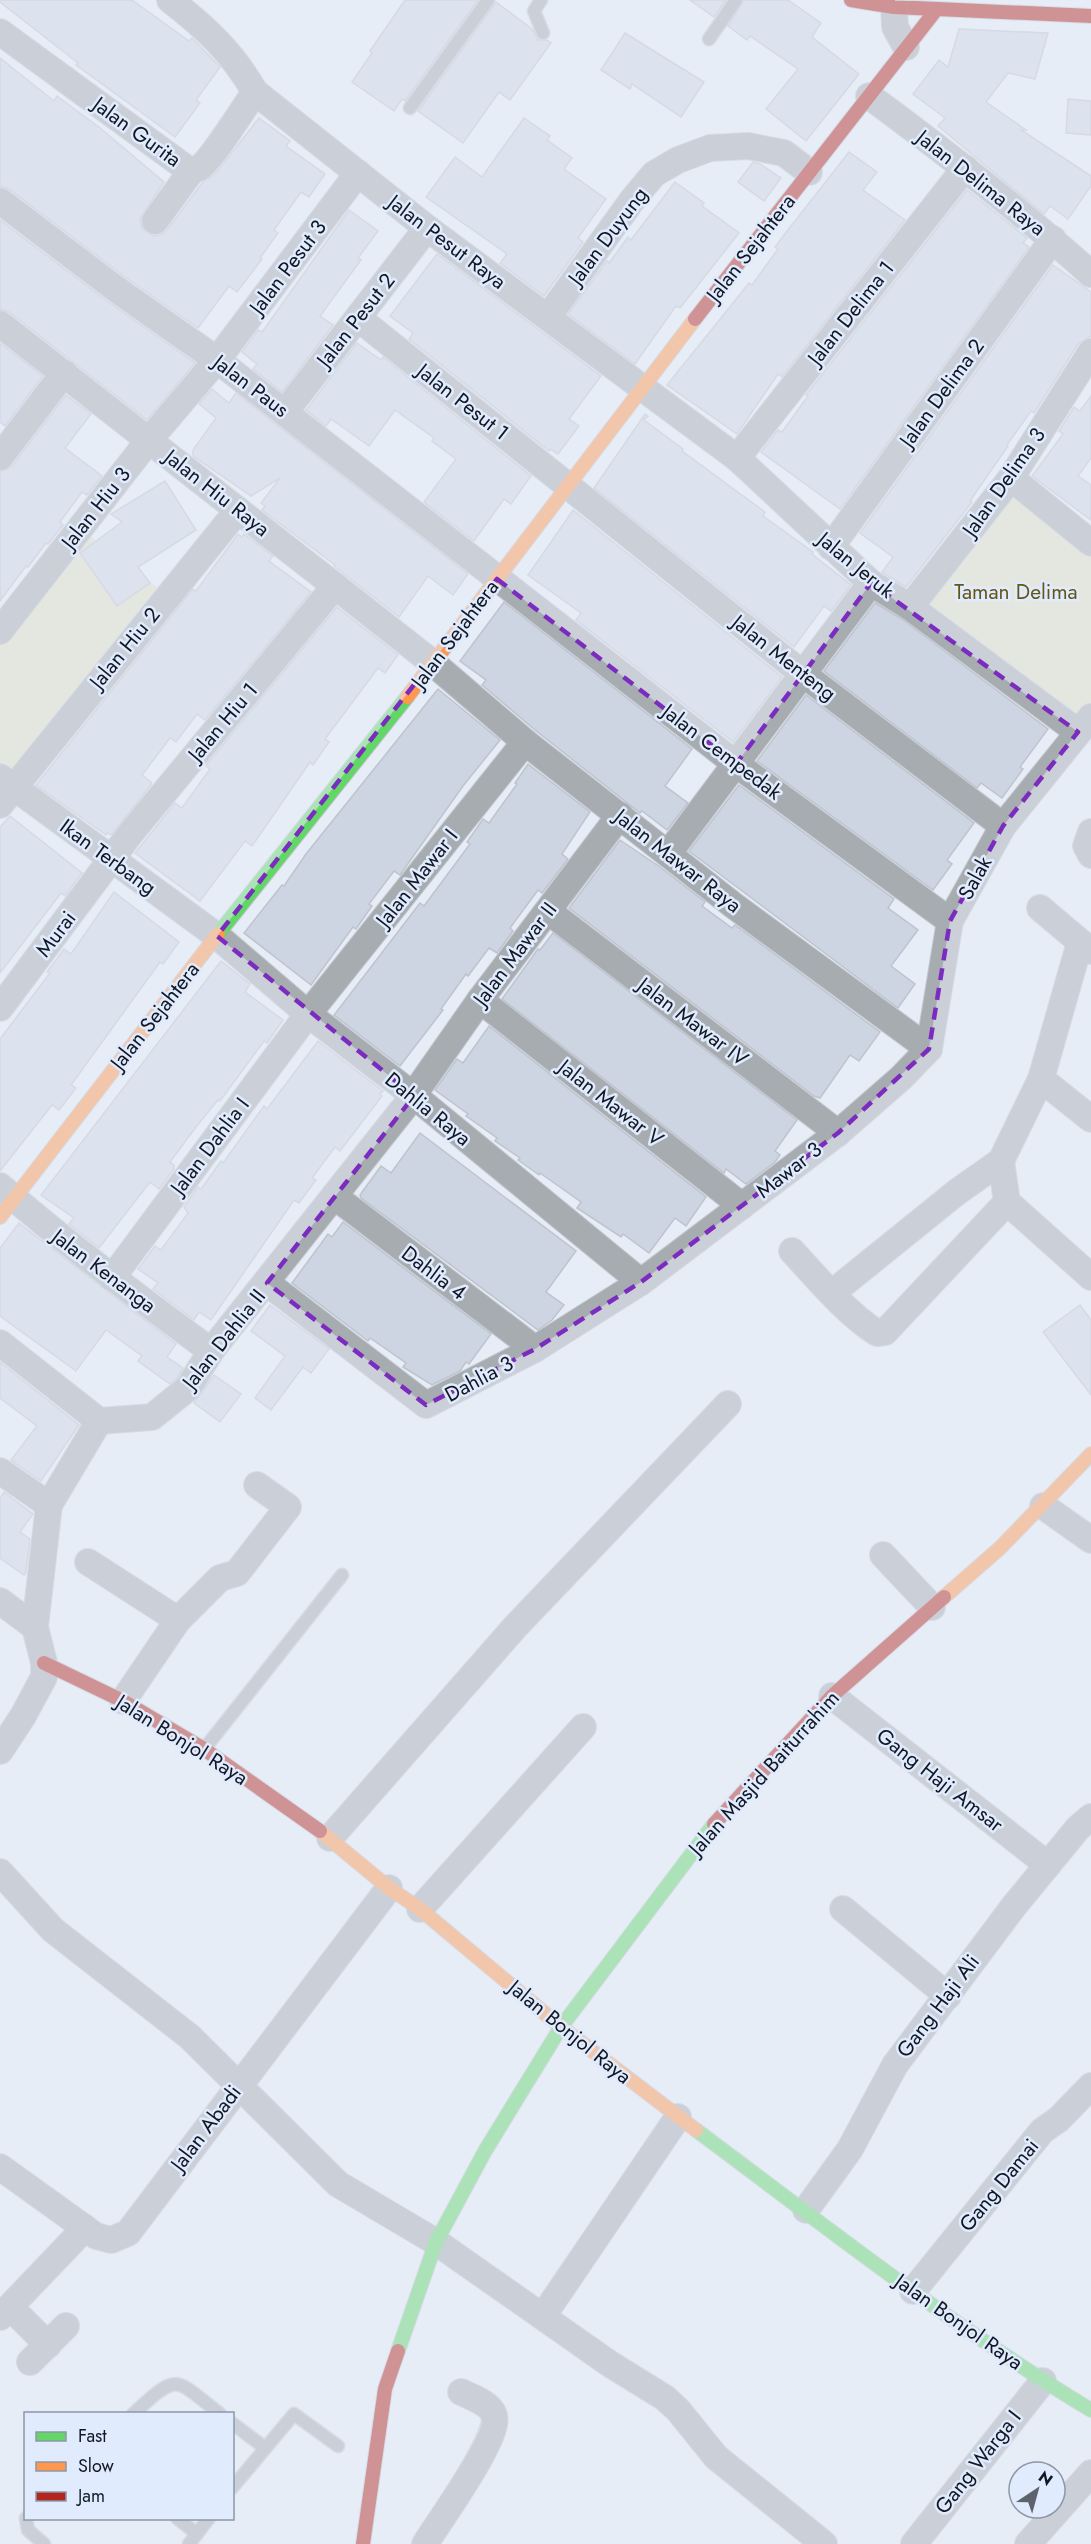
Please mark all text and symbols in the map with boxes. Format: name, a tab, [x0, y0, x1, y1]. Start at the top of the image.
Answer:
street label: Jalan Gurita	[84, 88, 187, 174]
street label: Jalan Delima Raya	[908, 121, 1052, 243]
street label: Jalan Duyung	[559, 181, 655, 294]
street label: Jalan Pesut Raya	[379, 186, 512, 296]
street label: Jalan Sejahtera	[698, 188, 803, 311]
street label: Jalan Pesut 3	[241, 213, 333, 323]
street label: Jalan Delima 1	[799, 255, 901, 374]
street label: Jalan Pesut 2	[308, 267, 402, 376]
street label: Jalan Delima 2	[891, 333, 992, 456]
street label: Jalan Paus	[204, 346, 295, 424]
street label: Jalan Pesut 1	[408, 355, 515, 447]
street label: Jalan Delima 3	[954, 421, 1053, 545]
street label: Jalan Hiu Raya	[156, 440, 276, 544]
street label: Jalan Hiu 3	[53, 461, 138, 558]
street label: Jalan Jeruk	[809, 523, 901, 606]
street label: Jalan Sejahtera	[402, 573, 506, 697]
park label: Taman Delima	[954, 577, 1078, 607]
street label: Jalan Hiu 2	[81, 601, 167, 698]
street label: Jalan Menteng	[723, 606, 843, 708]
street label: Jalan Hiu 1	[179, 676, 265, 770]
street label: Jalan Cempedak	[653, 695, 789, 807]
street label: Jalan Mawar Raya	[606, 800, 748, 920]
street label: Ikan Terbang	[54, 812, 162, 902]
street label: Jalan Mawar I	[367, 822, 465, 936]
street label: Salak	[951, 850, 1000, 905]
street label: Jalan Mawar II	[464, 896, 564, 1014]
street label: Murai	[29, 905, 83, 963]
street label: Jalan Sejahtera	[102, 956, 207, 1079]
street label: Jalan Mawar IV	[629, 969, 755, 1074]
street label: Jalan Mawar V	[550, 1050, 670, 1154]
street label: Dahlia Raya	[378, 1065, 478, 1153]
street label: Jalan Dahlia I	[162, 1091, 256, 1203]
street label: Mawar 3	[750, 1135, 828, 1205]
street label: Jalan Kenanga	[43, 1220, 162, 1320]
street label: Dahlia 4	[395, 1239, 473, 1307]
street label: Jalan Dahlia II	[173, 1283, 273, 1398]
street label: Dahlia 3	[439, 1348, 519, 1410]
street label: Jalan Masjid Baiturrahim	[680, 1684, 846, 1864]
street label: Jalan Bonjol Raya	[108, 1686, 254, 1793]
street label: Gang Haji Amsar	[870, 1721, 1010, 1840]
street label: Gang Haji Ali	[889, 1948, 987, 2064]
street label: Jalan Bonjol Raya	[500, 1971, 638, 2091]
street label: Jalan Abadi	[162, 2079, 248, 2180]
street label: Gang Damai	[952, 2132, 1046, 2238]
street label: Jalan Bonjol Raya	[886, 2265, 1029, 2377]
street label: Gang Warga I	[928, 2404, 1028, 2520]
legend	[24, 2412, 234, 2520]
text: Fast	[78, 2423, 107, 2449]
text: Slow	[78, 2453, 115, 2479]
north arrow	[1007, 2460, 1067, 2520]
text: N	[1034, 2465, 1057, 2491]
text: Jam	[76, 2483, 105, 2509]

